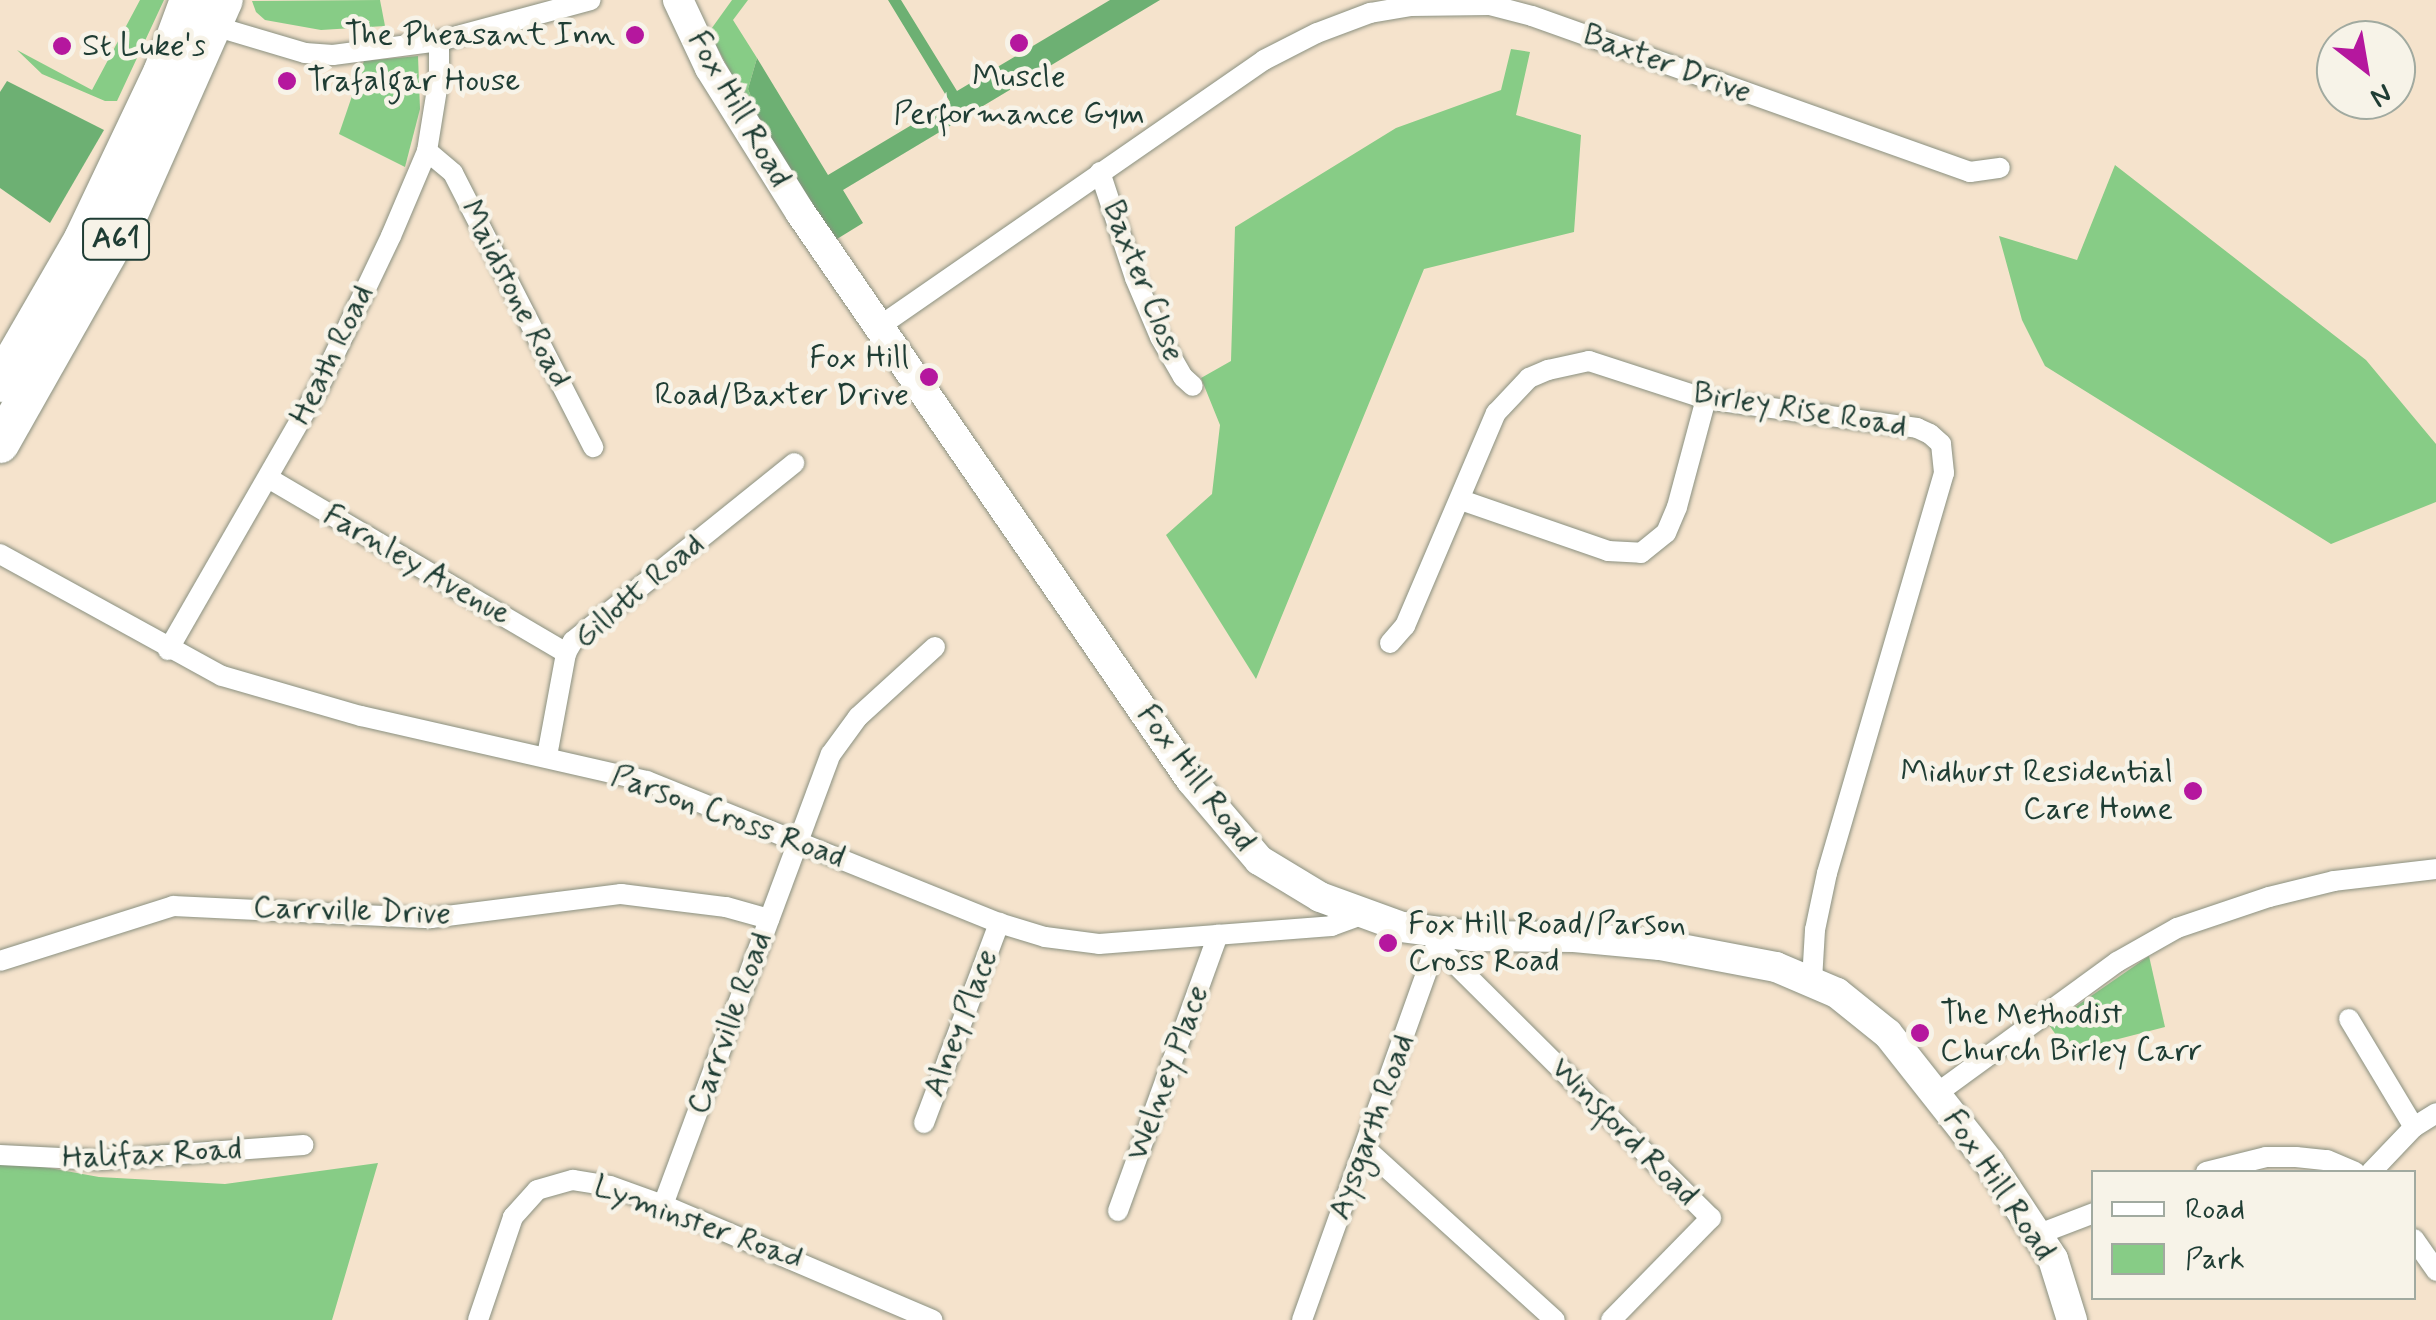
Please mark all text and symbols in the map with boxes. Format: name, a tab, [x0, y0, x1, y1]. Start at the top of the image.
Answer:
place label: The Pheasant Inn	[371, 16, 615, 54]
street label: Baxter Drive	[1578, 16, 1756, 112]
north arrow	[2316, 20, 2416, 120]
marker: The Pheasant Inn	[624, 24, 646, 46]
street label: Fox Hill Road	[680, 26, 798, 192]
place label: St Luke's	[82, 27, 207, 65]
marker: Muscle Performance Gym	[1008, 32, 1030, 54]
marker: St Luke's	[51, 35, 73, 57]
place label: Muscle Performance Gym	[888, 59, 1150, 134]
place label: Trafalgar House	[307, 62, 520, 100]
marker: Trafalgar House	[276, 70, 298, 92]
text: N	[2363, 74, 2398, 115]
street label: Baxter Close	[1092, 192, 1194, 370]
street label: Maidstone Road	[451, 193, 579, 395]
road number: A61	[81, 214, 151, 264]
street label: Heath Road	[282, 279, 382, 431]
place label: Fox Hill Road/Baxter Drive	[656, 340, 909, 415]
marker: Fox Hill Road/Baxter Drive	[918, 366, 940, 388]
street label: Birley Rise Road	[1691, 374, 1909, 446]
street label: Farnley Avenue	[313, 494, 521, 636]
street label: Gillott Road	[566, 525, 712, 657]
street label: Fox Hill Road	[1129, 698, 1263, 858]
place label: Midhurst Residential Care Home	[1900, 754, 2173, 829]
street label: Parson Cross Road	[605, 757, 851, 877]
marker: Midhurst Residential Care Home	[2182, 780, 2204, 802]
street label: Carrville Drive	[252, 888, 452, 934]
place label: Fox Hill Road/Parson Cross Road	[1408, 906, 1682, 981]
street label: Carrville Road	[679, 926, 781, 1120]
marker: Fox Hill Road/Parson Cross Road	[1377, 932, 1399, 954]
street label: Alney Place	[915, 944, 1007, 1102]
street label: Welney Place	[1118, 980, 1218, 1166]
place label: The Methodist Church Birley Carr	[1940, 996, 2204, 1071]
marker: The Methodist Church Birley Carr	[1909, 1022, 1931, 1044]
street label: Aysgarth Road	[1321, 1029, 1423, 1225]
street label: Winsford Road	[1542, 1050, 1706, 1214]
street label: Fox Hill Road	[1935, 1104, 2063, 1266]
street label: Halifax Road	[63, 1130, 241, 1178]
street label: Lyminster Road	[590, 1168, 806, 1278]
legend	[2091, 1170, 2416, 1300]
text: Road	[2185, 1190, 2245, 1229]
text: Park	[2185, 1240, 2245, 1279]

